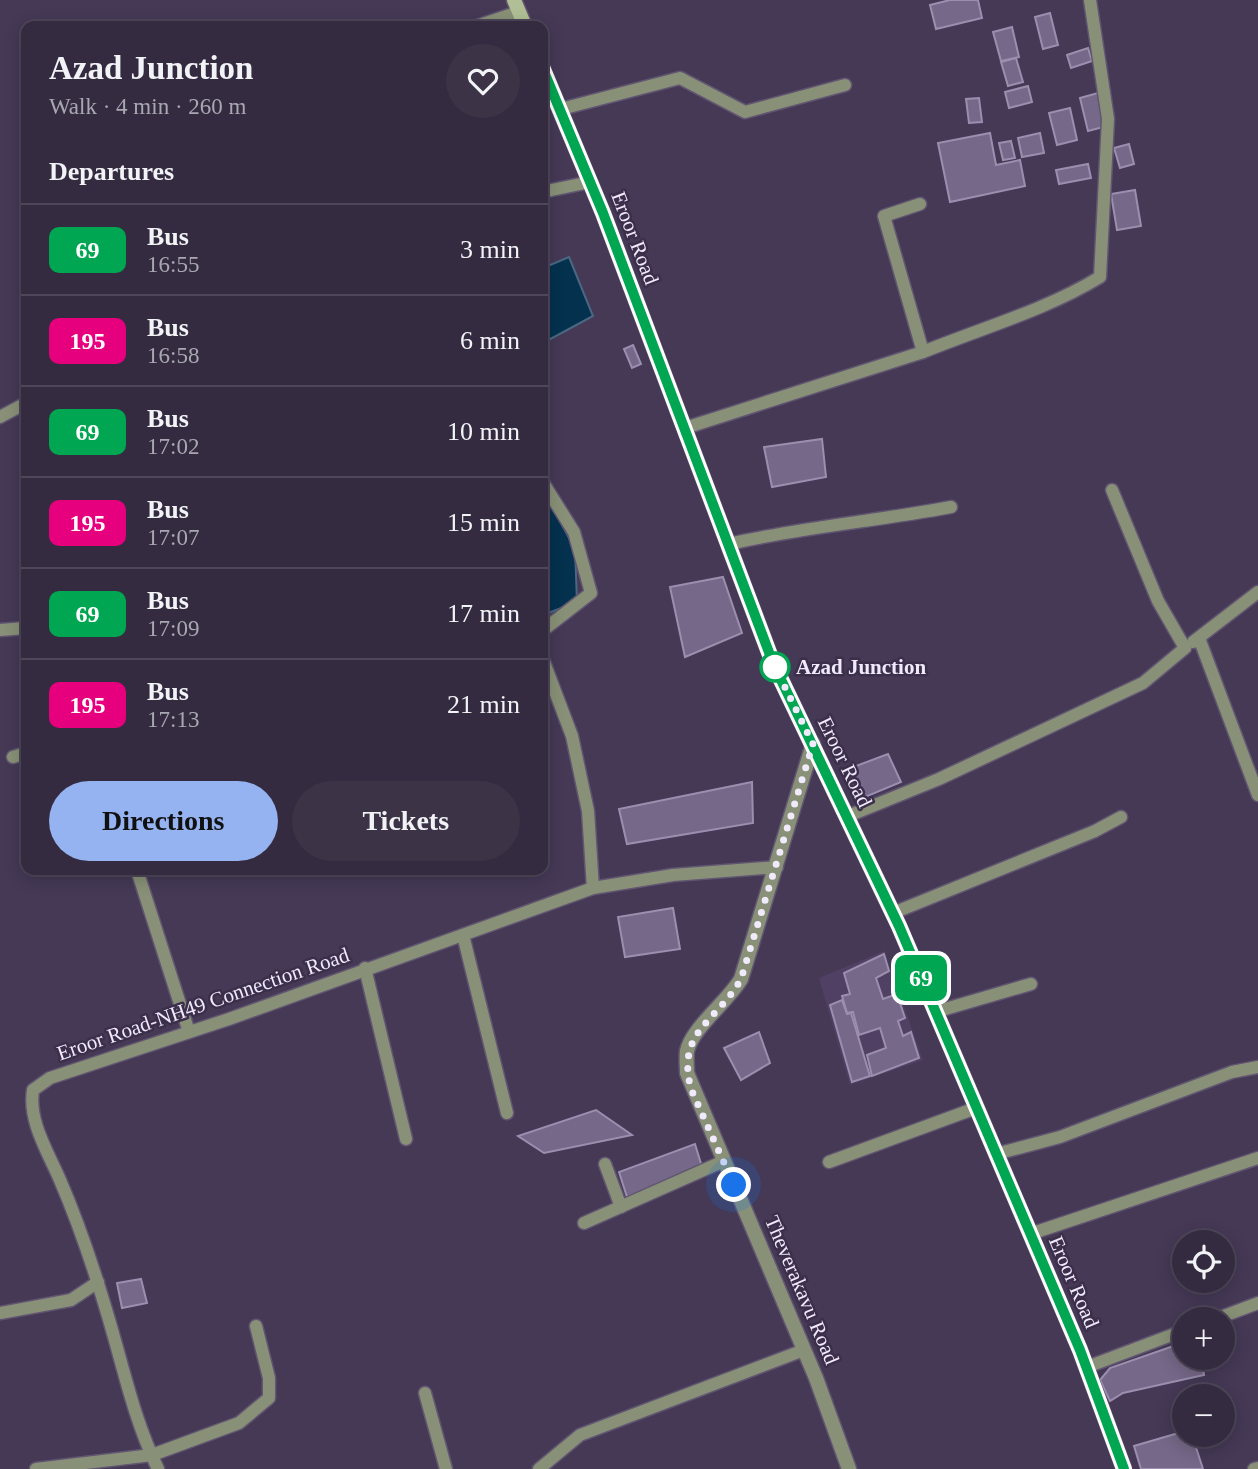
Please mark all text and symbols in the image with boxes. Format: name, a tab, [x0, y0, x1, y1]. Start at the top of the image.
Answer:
button: heart	[446, 44, 520, 118]
text: Azad Junction	[49, 50, 253, 86]
text: Walk · 4 min · 260 m	[49, 94, 246, 119]
text: Departures	[49, 157, 174, 186]
street label: Eroor Road	[606, 188, 664, 288]
text: Bus	[147, 222, 189, 251]
text: 3 min	[460, 235, 520, 264]
text: 69	[76, 237, 100, 263]
text: 16:55	[147, 252, 199, 277]
text: Bus	[147, 313, 189, 342]
text: 6 min	[460, 326, 520, 355]
text: 195	[70, 328, 106, 354]
text: 16:58	[147, 343, 199, 368]
text: Bus	[147, 404, 189, 433]
text: 10 min	[447, 417, 520, 446]
text: 69	[76, 419, 100, 445]
text: 17:02	[147, 434, 199, 459]
text: Bus	[147, 495, 189, 524]
text: 15 min	[447, 508, 520, 537]
text: 195	[70, 510, 106, 536]
text: 17:07	[147, 525, 199, 550]
text: Bus	[147, 586, 189, 615]
text: 17 min	[447, 599, 520, 628]
text: 69	[76, 601, 100, 627]
text: 17:09	[147, 616, 199, 641]
marker: Azad Junction	[760, 652, 790, 682]
place label: Azad Junction	[796, 655, 926, 679]
text: Bus	[147, 677, 189, 706]
text: 21 min	[447, 690, 520, 719]
text: 195	[70, 692, 106, 718]
text: 17:13	[147, 707, 199, 732]
street label: Eroor Road	[813, 713, 877, 811]
button: Directions	[49, 781, 278, 861]
button: Tickets	[292, 781, 520, 861]
street label: Eroor Road-NH49 Connection Road	[54, 942, 353, 1065]
line badge: 69	[890, 955, 953, 1001]
text: 69	[909, 965, 933, 991]
your location	[716, 1167, 751, 1202]
street label: Theverakavu Road	[760, 1212, 844, 1368]
map controls	[1172, 1230, 1235, 1447]
button: locate	[1172, 1230, 1235, 1293]
street label: Eroor Road	[1044, 1232, 1104, 1332]
button: +	[1172, 1307, 1235, 1370]
button: −	[1172, 1384, 1235, 1447]

